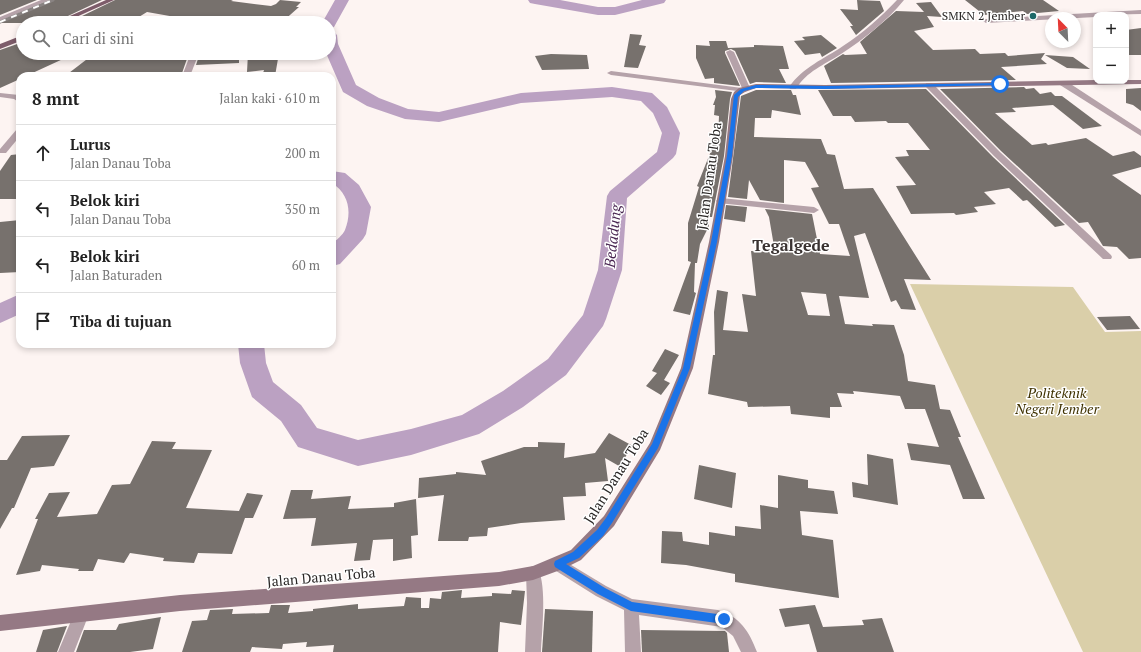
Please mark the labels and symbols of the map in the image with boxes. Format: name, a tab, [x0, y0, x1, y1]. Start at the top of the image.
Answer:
place label: SMKN 2 Jember	[942, 8, 1025, 23]
marker: SMKN 2 Jember	[1028, 11, 1038, 21]
north arrow	[1045, 12, 1081, 48]
route start	[991, 75, 1009, 93]
street label: Jalan Danau Toba	[692, 121, 725, 231]
water label: Bedadung	[599, 202, 625, 270]
district label: Tegalgede	[752, 234, 830, 256]
park label: Politeknik Negeri Jember	[1014, 383, 1099, 418]
street label: Jalan Danau Toba	[579, 425, 652, 527]
street label: Jalan Danau Toba	[266, 562, 376, 591]
route end	[715, 610, 733, 628]

